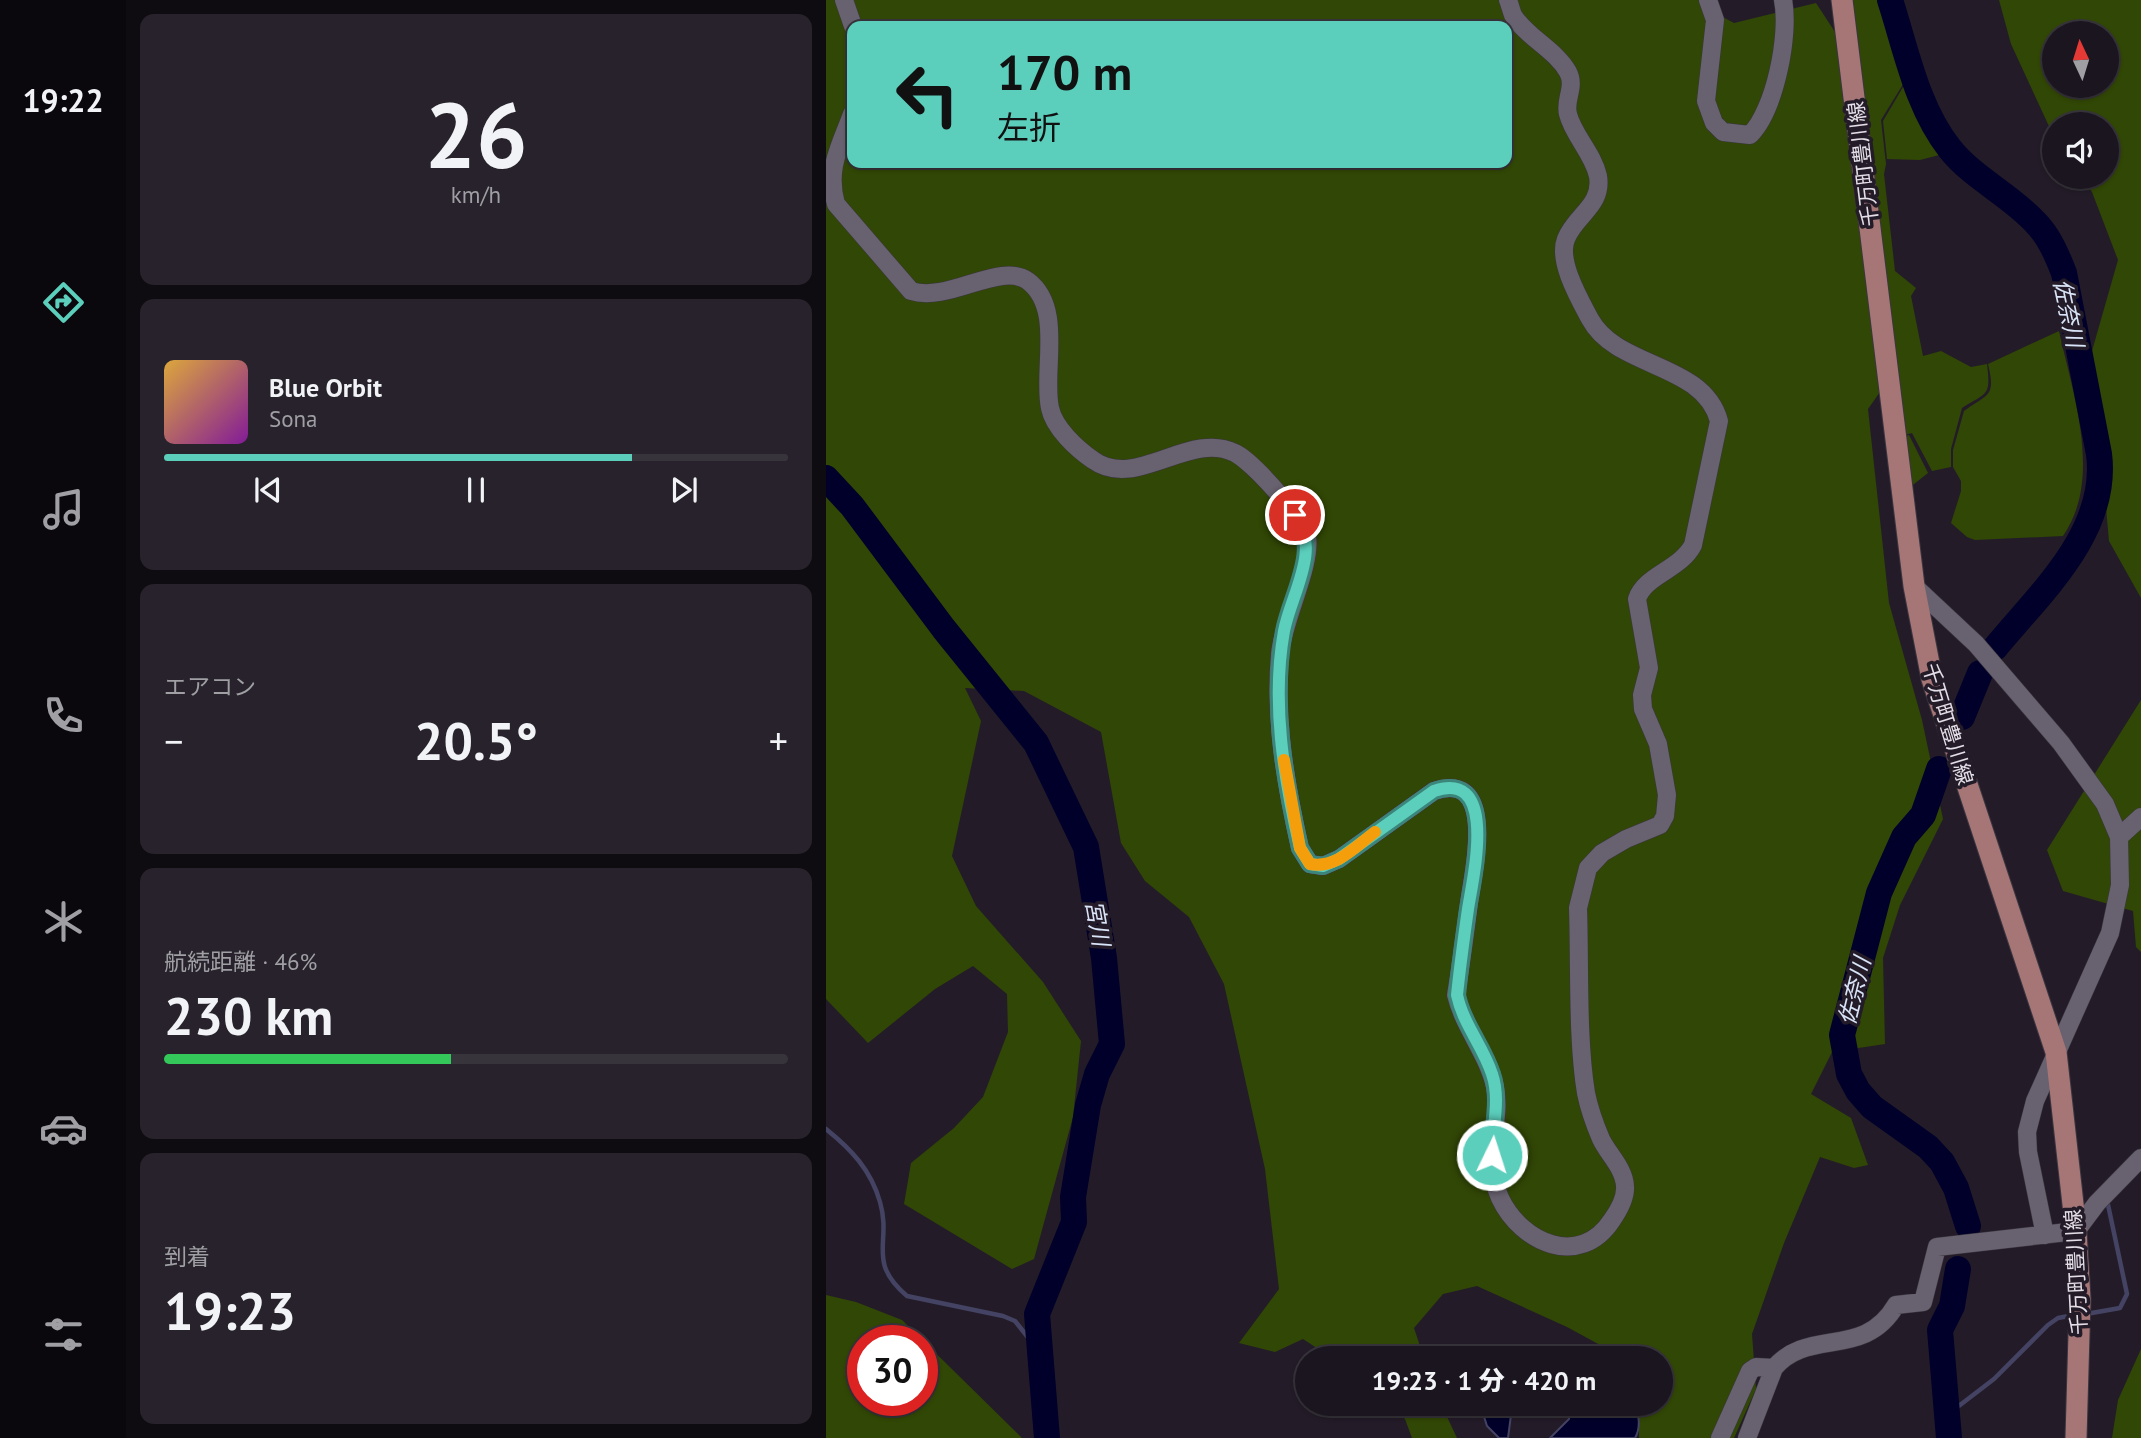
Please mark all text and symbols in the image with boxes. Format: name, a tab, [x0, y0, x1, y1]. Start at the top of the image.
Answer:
north arrow	[2042, 21, 2119, 98]
map controls	[2042, 21, 2119, 189]
text: 170 m	[997, 40, 1132, 104]
icon: left	[882, 49, 973, 140]
text: 26	[424, 75, 528, 193]
text: 19:22	[22, 79, 104, 121]
street label: 千万町豊川線	[1842, 100, 1884, 228]
text: 左折	[997, 106, 1061, 148]
button: sound	[2042, 112, 2119, 189]
text: km/h	[451, 180, 501, 209]
water label: 佐奈川	[2048, 276, 2091, 353]
icon: directions	[39, 278, 88, 327]
text: Blue Orbit	[269, 371, 382, 404]
text: Sona	[269, 404, 318, 433]
icon: previous	[249, 471, 287, 509]
icon: pause	[457, 471, 495, 509]
icon: next	[665, 471, 703, 509]
icon: music	[39, 485, 88, 534]
pin	[1265, 485, 1325, 545]
icon: arrive	[1276, 496, 1314, 534]
street label: 千万町豊川線	[1917, 660, 1979, 788]
text: エアコン	[164, 672, 256, 701]
icon: phone	[39, 691, 88, 740]
text: 20.5°	[414, 707, 538, 774]
text: −	[164, 716, 183, 765]
text: +	[769, 716, 788, 765]
icon: climate	[39, 897, 88, 946]
water label: 宮川	[1080, 898, 1117, 951]
text: 航続距離 · 46%	[164, 947, 317, 976]
water label: 佐奈川	[1832, 951, 1877, 1028]
text: 230 km	[164, 982, 333, 1049]
icon: car	[39, 1104, 88, 1153]
position arrow	[1455, 1118, 1529, 1192]
street label: 千万町豊川線	[2059, 1208, 2093, 1336]
text: 到着	[164, 1242, 210, 1271]
text: 19:23	[164, 1277, 296, 1344]
icon: filters	[39, 1310, 88, 1359]
speed limit sign: 30	[847, 1325, 938, 1416]
text: 19:23 · 1 分 · 420 m	[1372, 1364, 1596, 1397]

